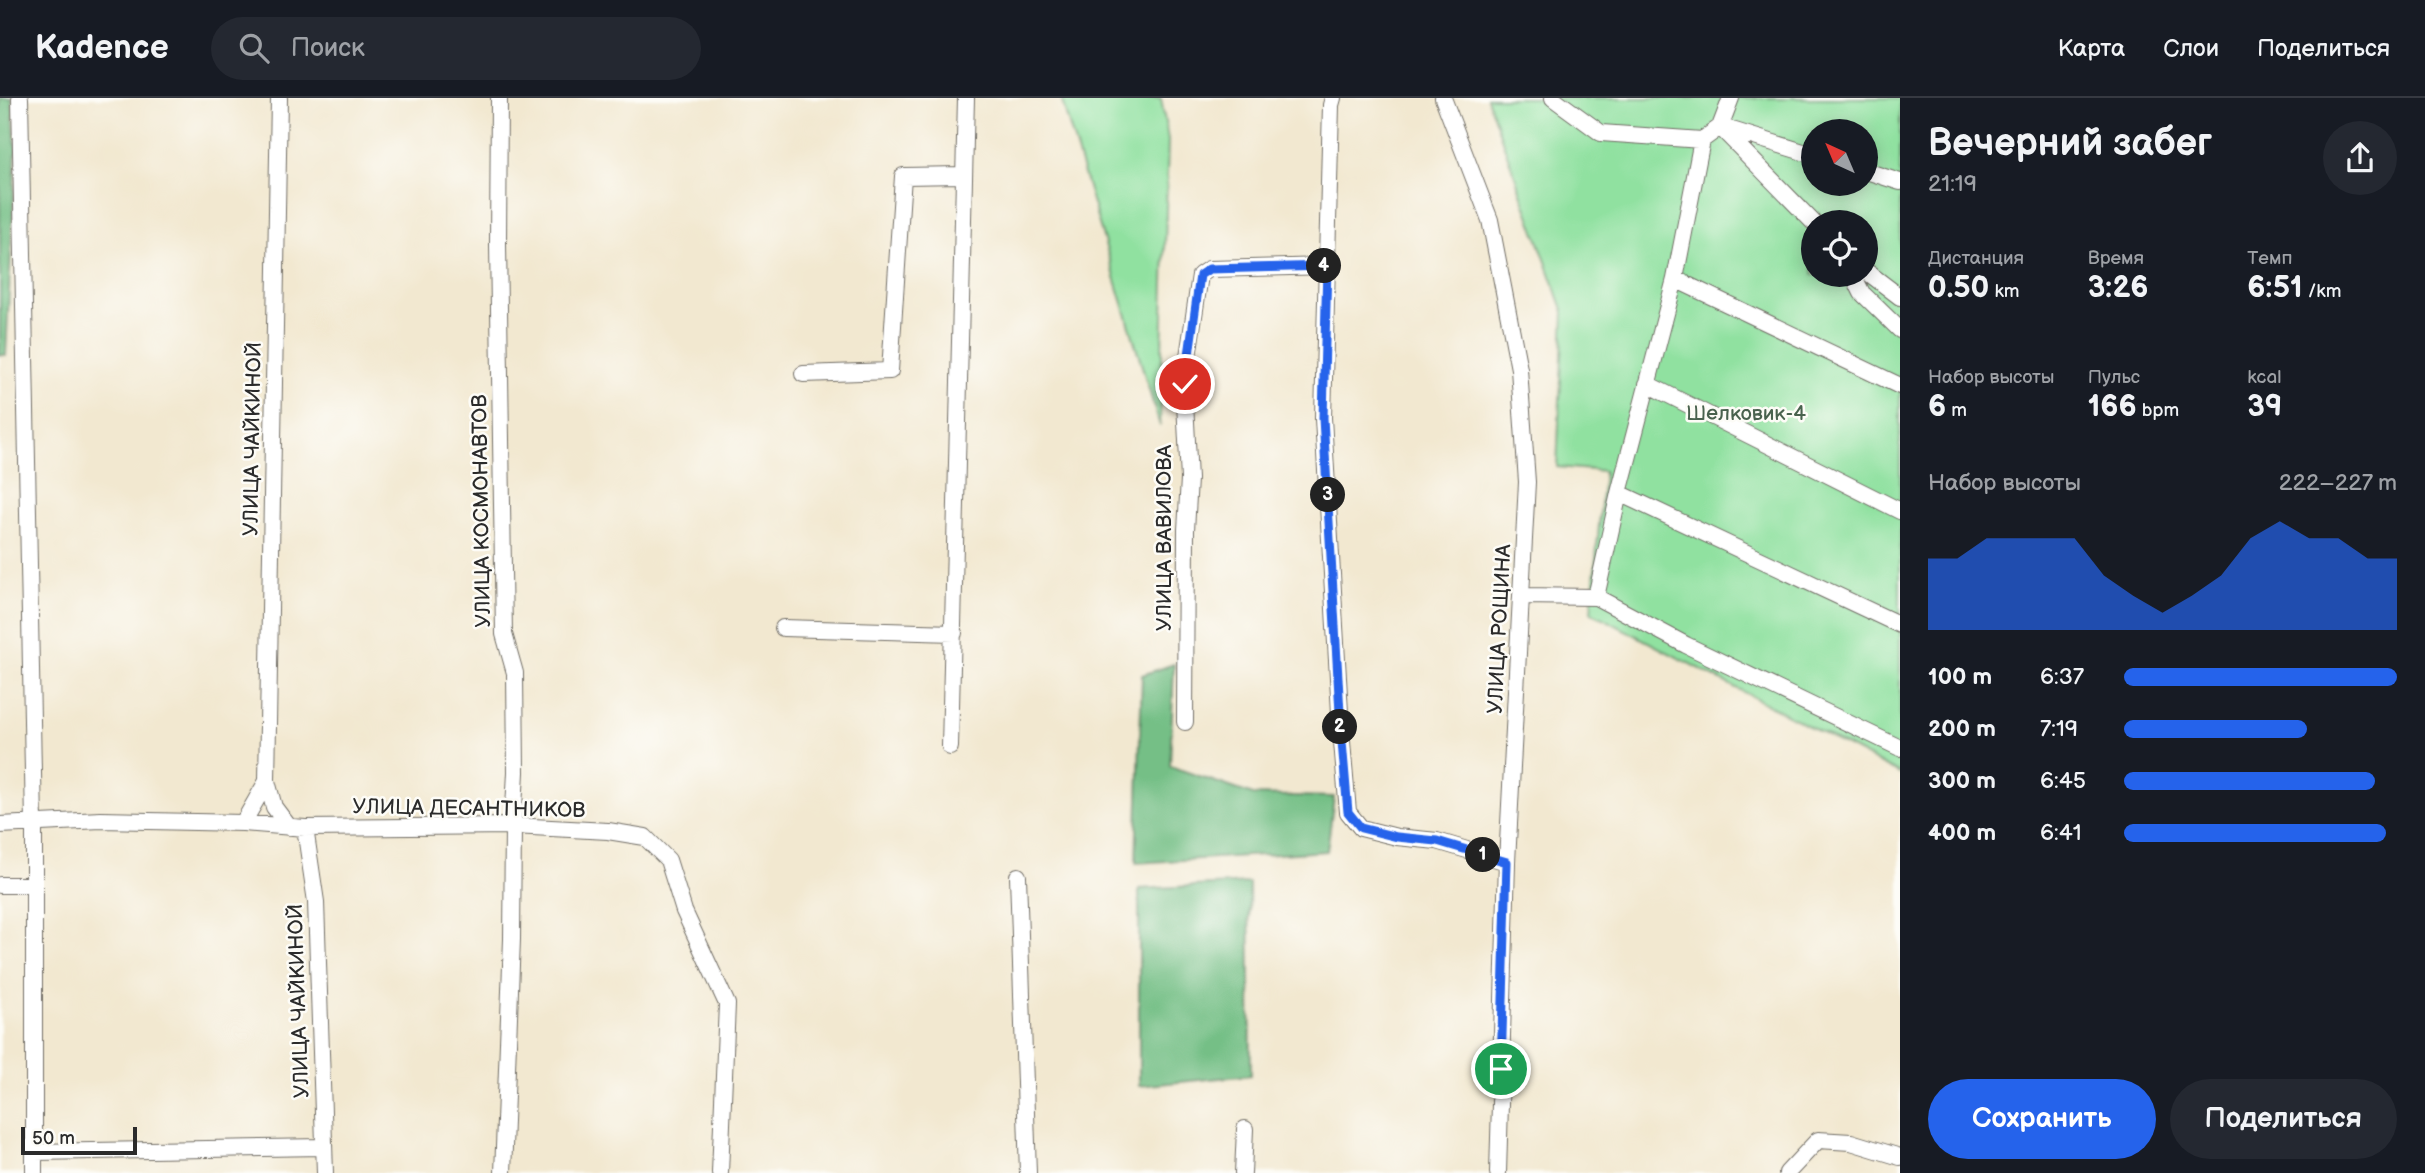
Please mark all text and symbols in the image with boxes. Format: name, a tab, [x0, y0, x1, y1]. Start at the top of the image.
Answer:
search box	[211, 17, 701, 80]
text: Kadence	[35, 28, 169, 68]
icon: search	[235, 29, 273, 67]
text: Поиск	[291, 33, 365, 64]
text: Карта	[2058, 34, 2125, 63]
text: Слои	[2163, 34, 2219, 63]
text: Поделиться	[2257, 34, 2390, 63]
north arrow	[1801, 119, 1878, 196]
map controls	[1801, 119, 1878, 287]
text: Вечерний забег	[1928, 121, 2212, 166]
button: share	[2323, 121, 2397, 195]
text: 21:19	[1928, 170, 1977, 198]
button: locate	[1801, 210, 1878, 287]
text: Дистанция	[1928, 247, 2024, 270]
text: Время	[2088, 247, 2144, 270]
text: Темп	[2247, 247, 2292, 270]
pin: 4	[1306, 248, 1342, 284]
text: 4	[1318, 254, 1329, 277]
text: 0.50	[1928, 270, 1989, 306]
text: 3:26	[2088, 270, 2149, 306]
text: 6:51	[2247, 270, 2303, 306]
text: km	[1989, 280, 2019, 303]
text: /km	[2303, 280, 2341, 303]
street label: УЛИЦА ЧАЙКИНОЙ	[238, 342, 267, 536]
pin	[1155, 354, 1215, 414]
icon: check	[1166, 365, 1204, 403]
text: Набор высоты	[1928, 366, 2054, 389]
text: Пульс	[2088, 366, 2140, 389]
text: kcal	[2247, 366, 2281, 389]
text: 6	[1928, 389, 1946, 425]
text: 166	[2088, 389, 2137, 425]
text: 39	[2247, 389, 2282, 425]
street label: УЛИЦА КОСМОНАВТОВ	[467, 394, 496, 628]
text: m	[1946, 399, 1967, 422]
text: bpm	[2137, 399, 2179, 422]
park label: Шелковик-4	[1686, 401, 1806, 426]
street label: УЛИЦА ВАВИЛОВА	[1152, 444, 1177, 631]
text: Набор высоты	[1928, 469, 2081, 497]
text: 222–227 m	[2279, 469, 2397, 497]
pin: 3	[1310, 478, 1346, 512]
text: 3	[1322, 483, 1333, 506]
street label: УЛИЦА РОЩИНА	[1483, 543, 1516, 714]
text: 100 m	[1928, 663, 1992, 691]
text: 6:37	[2040, 663, 2084, 691]
pin: 2	[1322, 710, 1358, 744]
text: 2	[1334, 715, 1345, 738]
text: 200 m	[1928, 715, 1996, 743]
text: 7:19	[2040, 715, 2078, 743]
text: 300 m	[1928, 767, 1996, 795]
text: 6:45	[2040, 767, 2086, 795]
street label: УЛИЦА ДЕСАНТНИКОВ	[352, 794, 586, 823]
text: 400 m	[1928, 819, 1996, 847]
text: 6:41	[2040, 819, 2082, 847]
pin: 1	[1466, 838, 1500, 872]
text: 1	[1479, 843, 1487, 866]
street label: УЛИЦА ЧАЙКИНОЙ	[283, 903, 314, 1099]
pin	[1471, 1039, 1531, 1099]
icon: arrive	[1482, 1050, 1520, 1088]
button: Сохранить	[1928, 1079, 2156, 1159]
button: Поделиться	[2170, 1079, 2397, 1159]
scale bar	[21, 1124, 136, 1156]
text: 50 m	[32, 1127, 75, 1150]

